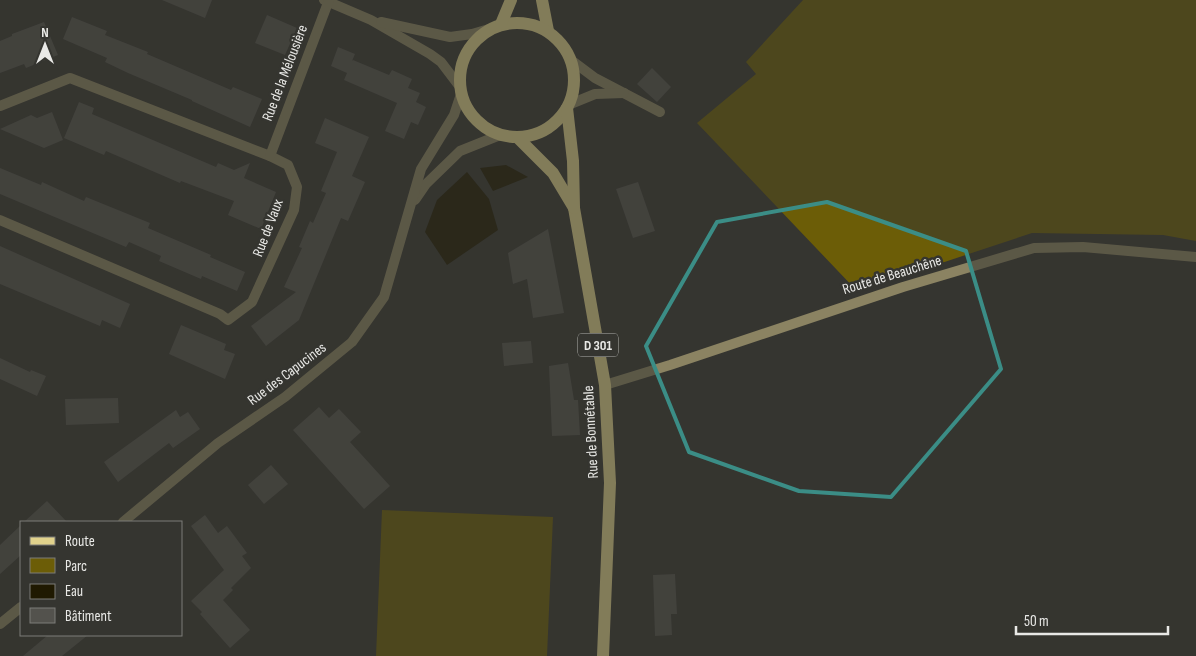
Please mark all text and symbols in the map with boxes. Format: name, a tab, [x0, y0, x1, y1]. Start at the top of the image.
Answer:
north arrow	[20, 20, 70, 70]
street label: Rue de la Mélousière	[258, 22, 312, 124]
text: N	[41, 24, 49, 41]
street label: Rue de Vaux	[248, 196, 288, 260]
street label: Route de Beauchêne	[840, 251, 944, 299]
road number: D 301	[578, 334, 618, 356]
street label: Rue des Capucines	[244, 338, 330, 410]
street label: Rue de Bonnétable	[579, 385, 603, 479]
legend	[20, 521, 182, 636]
text: Route	[65, 532, 95, 551]
text: Parc	[65, 557, 87, 576]
text: Eau	[65, 582, 83, 601]
scale bar	[1016, 604, 1168, 636]
text: Bâtiment	[65, 607, 112, 626]
text: 50 m	[1024, 612, 1049, 631]

